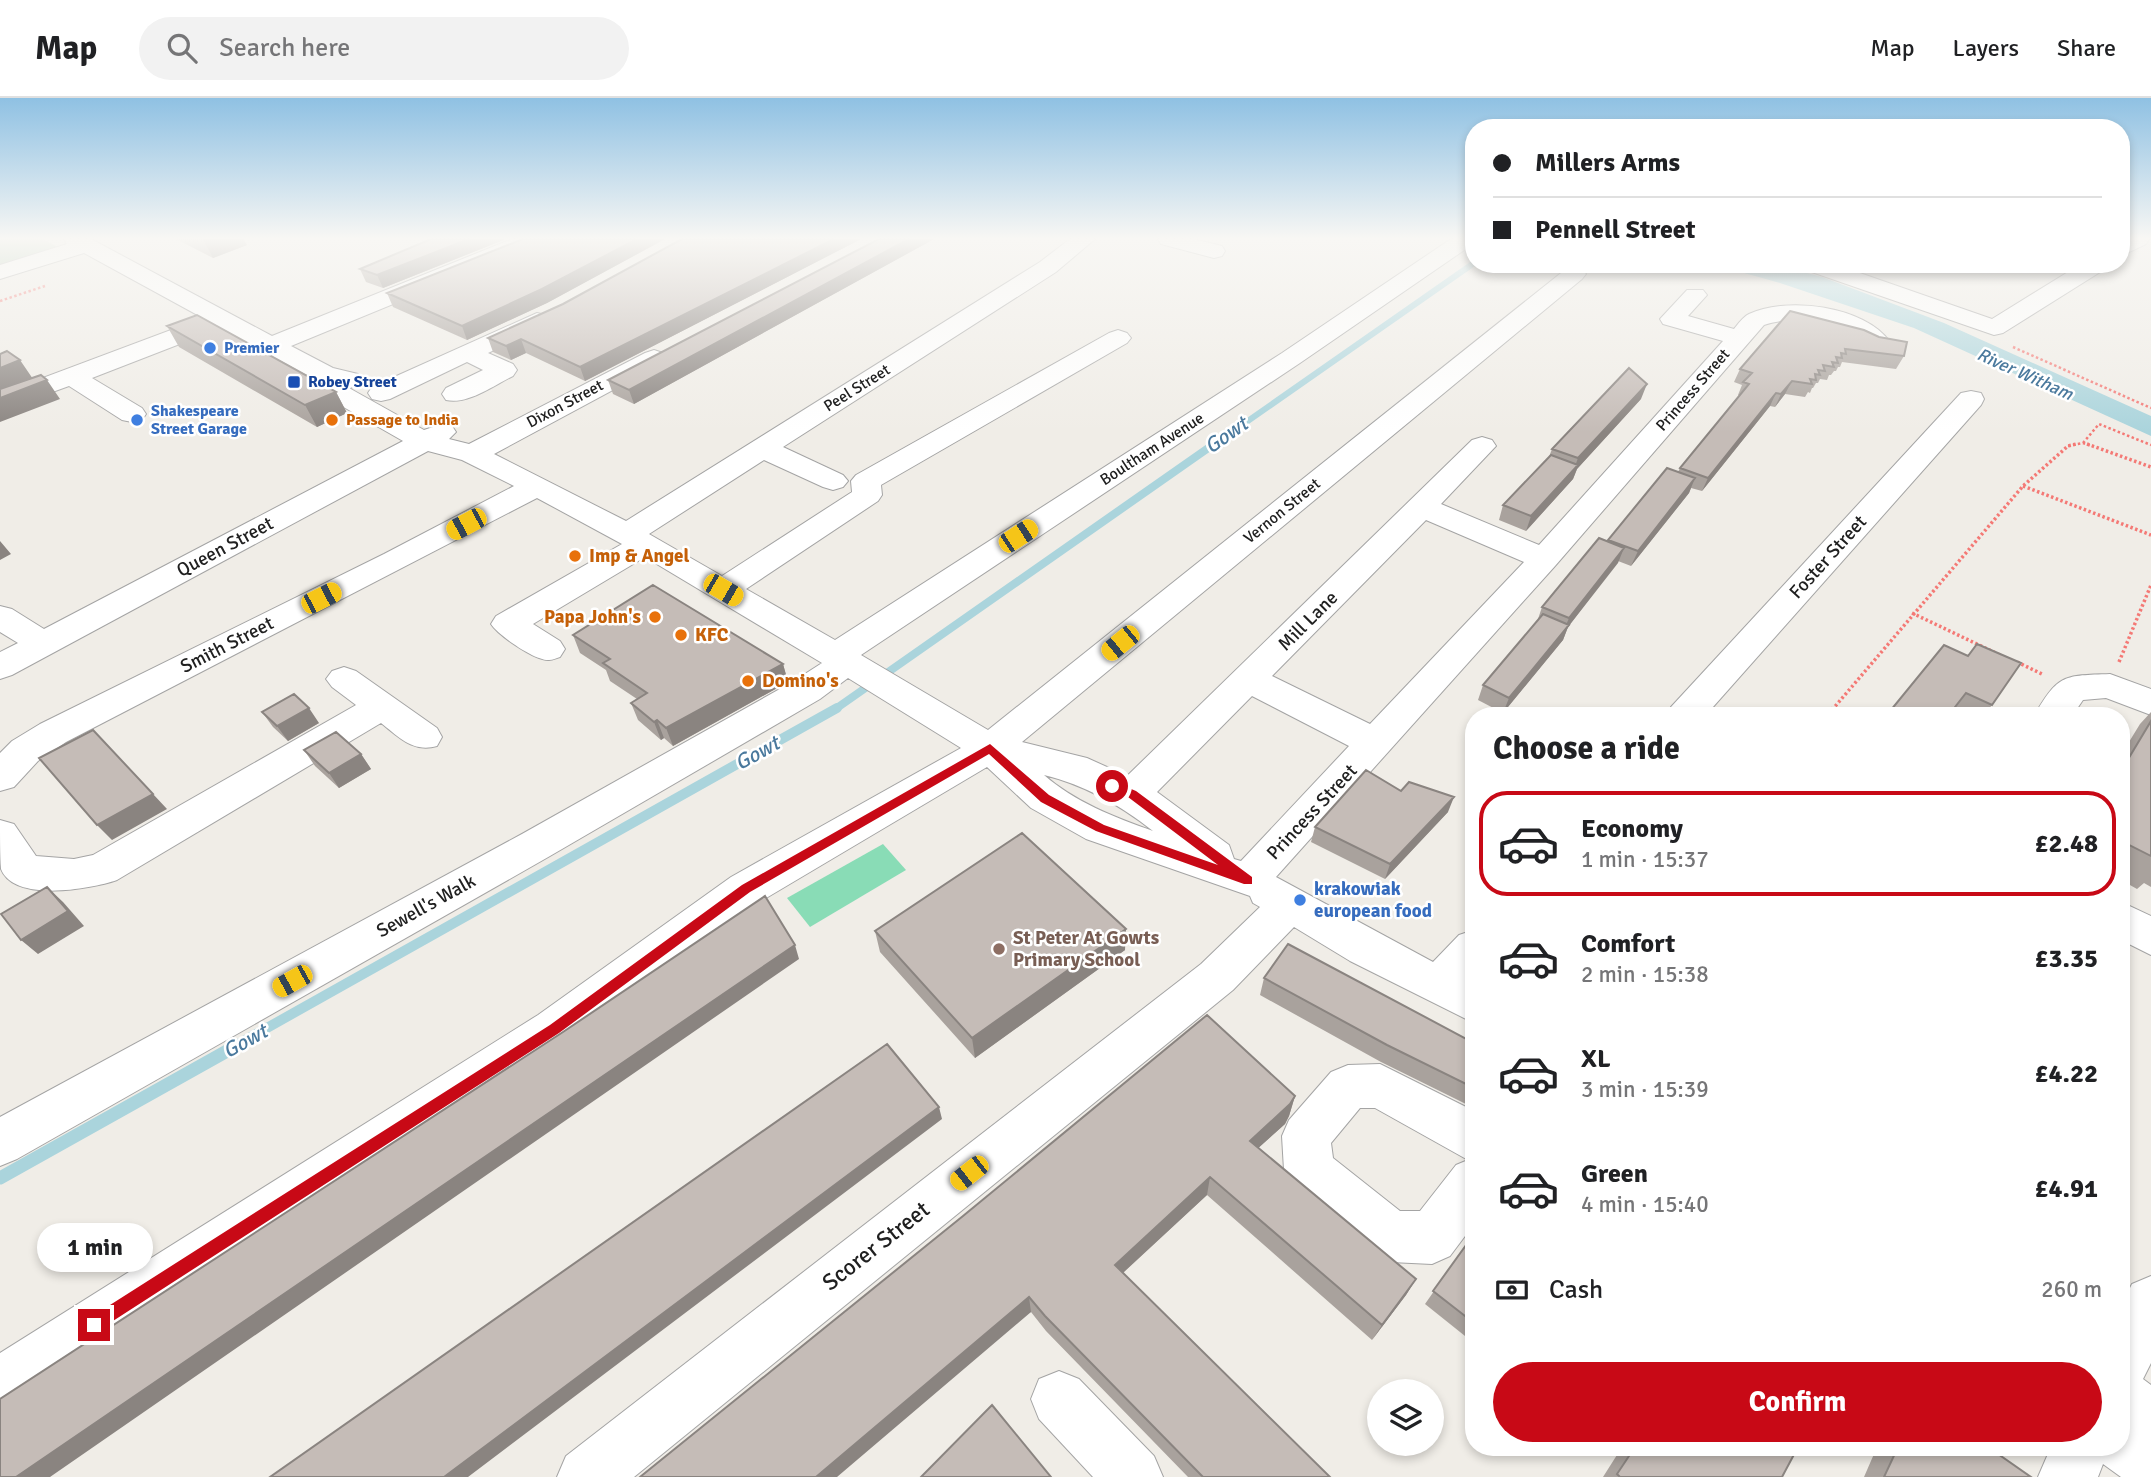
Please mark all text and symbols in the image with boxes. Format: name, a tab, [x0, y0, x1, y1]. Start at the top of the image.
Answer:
search box	[139, 17, 629, 80]
text: Map	[35, 28, 97, 69]
icon: search	[163, 29, 201, 67]
text: Search here	[219, 32, 350, 64]
text: Map	[1870, 33, 1915, 63]
text: Layers	[1953, 33, 2019, 63]
text: Share	[2057, 33, 2116, 63]
text: Millers Arms	[1535, 147, 1680, 179]
text: Pennell Street	[1535, 214, 1695, 246]
place label: Premier	[224, 338, 280, 358]
marker: Premier	[202, 340, 218, 356]
water label: River Witham	[1974, 343, 2077, 405]
street label: Princess Street	[1652, 344, 1735, 435]
street label: Peel Street	[820, 360, 894, 416]
place label: Robey Street	[308, 372, 397, 392]
marker: Robey Street	[286, 374, 302, 390]
street label: Dixon Street	[523, 375, 607, 433]
place label: Shakespeare Street Garage	[151, 401, 247, 439]
street label: Boultham Avenue	[1096, 408, 1208, 490]
water label: Gowt	[1199, 409, 1255, 459]
place label: Passage to India	[346, 410, 459, 430]
marker: Shakespeare Street Garage	[129, 412, 145, 428]
marker: Passage to India	[324, 412, 340, 428]
street label: Vernon Street	[1239, 474, 1325, 548]
car	[443, 505, 490, 543]
street label: Foster Street	[1784, 510, 1872, 604]
street label: Queen Street	[173, 511, 278, 582]
car	[995, 516, 1042, 556]
place label: Imp & Angel	[589, 544, 690, 568]
marker: Imp & Angel	[567, 548, 583, 564]
car	[700, 570, 747, 610]
car	[298, 579, 345, 617]
street label: Mill Lane	[1273, 586, 1343, 656]
place label: Papa John's	[544, 605, 641, 629]
marker: Papa John's	[647, 609, 663, 625]
street label: Smith Street	[176, 611, 278, 679]
car	[1098, 622, 1143, 664]
place label: KFC	[695, 623, 729, 647]
marker: KFC	[673, 627, 689, 643]
place label: Domino's	[762, 669, 839, 693]
marker: Domino's	[740, 673, 756, 689]
water label: Gowt	[730, 729, 786, 776]
text: Choose a ride	[1493, 729, 1680, 768]
street label: Princess Street	[1262, 759, 1363, 865]
route start	[1096, 770, 1128, 802]
icon: car	[1497, 812, 1560, 875]
text: Economy	[1581, 813, 1683, 845]
text: £2.48	[2034, 828, 2098, 860]
text: 1 min · 15:37	[1581, 845, 1709, 874]
street label: Sewell's Walk	[372, 869, 480, 943]
place label: krakowiak european food	[1314, 877, 1432, 923]
marker: krakowiak european food	[1292, 892, 1308, 908]
place label: St Peter At Gowts Primary School	[1013, 926, 1159, 972]
icon: car	[1497, 927, 1560, 990]
text: Comfort	[1581, 928, 1675, 960]
marker: St Peter At Gowts Primary School	[991, 941, 1007, 957]
text: £3.35	[2034, 943, 2098, 975]
text: 2 min · 15:38	[1581, 960, 1709, 989]
car	[269, 962, 316, 1000]
water label: Gowt	[218, 1017, 274, 1064]
icon: car	[1497, 1042, 1560, 1105]
text: XL	[1581, 1043, 1611, 1075]
text: £4.22	[2034, 1058, 2098, 1090]
text: 3 min · 15:39	[1581, 1075, 1709, 1104]
car	[946, 1152, 993, 1194]
icon: car	[1497, 1157, 1560, 1220]
text: Green	[1581, 1158, 1648, 1190]
text: £4.91	[2034, 1173, 2098, 1205]
text: 4 min · 15:40	[1581, 1190, 1709, 1219]
street label: Scorer Street	[816, 1195, 936, 1297]
callout: 1 min	[36, 1224, 152, 1272]
text: 1 min	[67, 1233, 123, 1262]
icon: cash	[1493, 1271, 1531, 1309]
text: Cash	[1549, 1274, 1603, 1306]
text: 260 m	[2041, 1275, 2102, 1304]
route end	[78, 1309, 110, 1341]
button: Confirm	[1493, 1362, 2102, 1442]
map controls	[1367, 1379, 1444, 1456]
button: layers	[1367, 1379, 1444, 1456]

